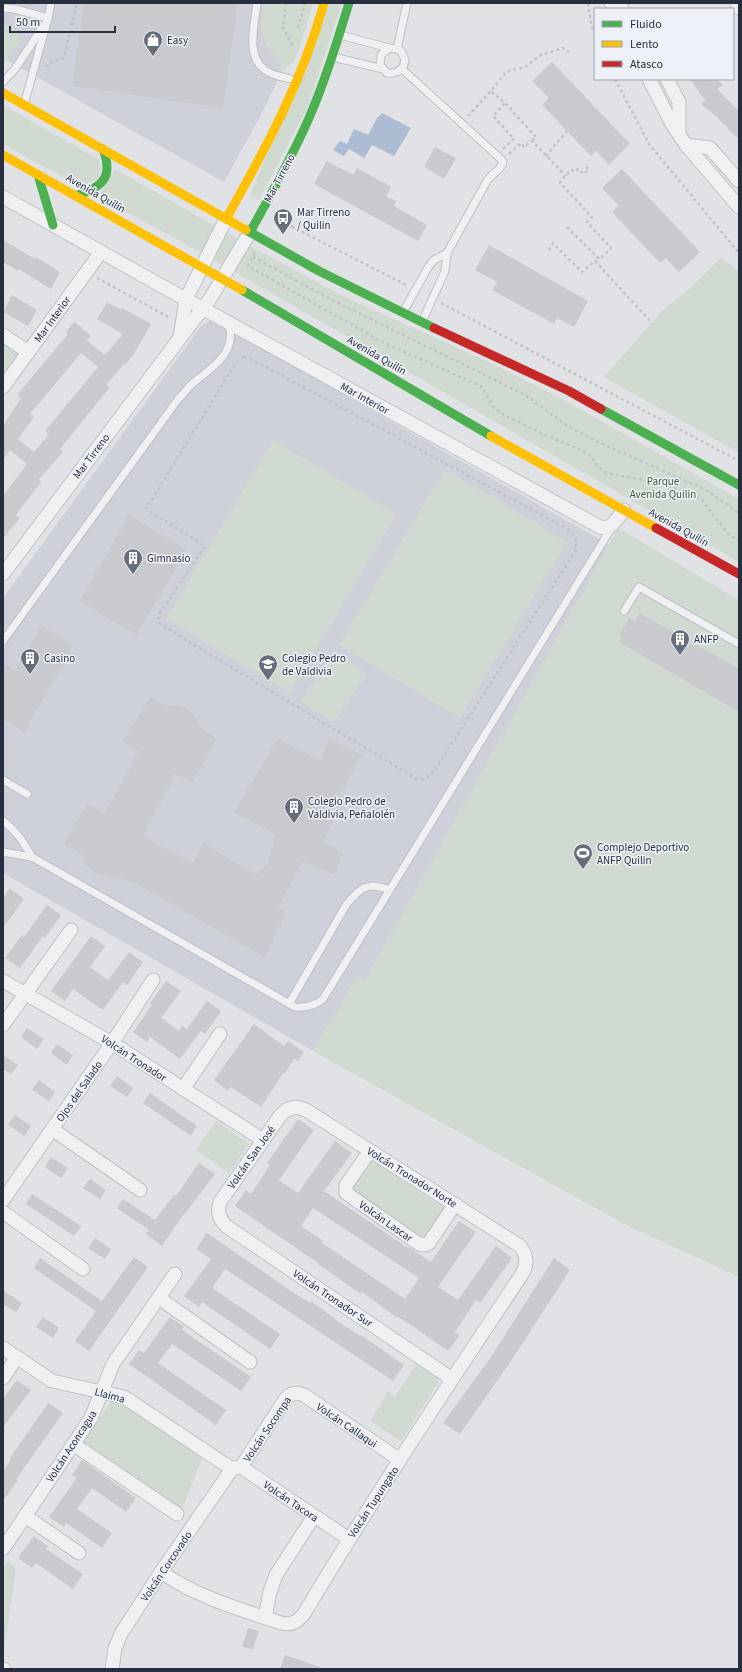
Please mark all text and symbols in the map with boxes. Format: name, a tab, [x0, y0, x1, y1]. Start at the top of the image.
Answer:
scale bar	[10, 8, 115, 34]
legend	[594, 8, 734, 80]
text: 50 m	[16, 14, 40, 31]
text: Fluido	[630, 16, 662, 33]
shop icon: Easy	[142, 29, 164, 57]
place label: Easy	[167, 33, 188, 48]
text: Lento	[630, 36, 659, 53]
text: Atasco	[630, 56, 663, 73]
street label: Mar Tirreno	[260, 151, 299, 205]
street label: Avenida Quilín	[63, 170, 128, 217]
place label: Mar Tirreno / Quilin	[297, 205, 350, 233]
bus stop icon: Mar Tirreno / Quilin	[272, 207, 294, 235]
street label: Mar Interior	[31, 293, 74, 345]
street label: Avenida Quilín	[344, 332, 409, 379]
street label: Mar Interior	[338, 379, 392, 418]
street label: Mar Tirreno	[69, 431, 113, 482]
park label: Parque Avenida Quilin	[630, 474, 696, 502]
street label: Avenida Quilín	[646, 505, 711, 550]
building icon: Gimnasio	[122, 547, 144, 575]
place label: Gimnasio	[147, 551, 190, 566]
building icon: ANFP	[669, 628, 691, 656]
place label: ANFP	[694, 632, 719, 647]
building icon: Casino	[19, 647, 41, 675]
place label: Casino	[44, 651, 75, 666]
place label: Colegio Pedro de Valdivia	[282, 651, 346, 679]
school or university icon: Colegio Pedro de Valdivia	[257, 653, 279, 681]
place label: Colegio Pedro de Valdivia, Peñalolén	[308, 794, 395, 822]
building icon: Colegio Pedro de Valdivia, Peñalolén	[283, 796, 305, 824]
place label: Complejo Deportivo ANFP Quilin	[597, 840, 689, 868]
sports icon: Complejo Deportivo ANFP Quilin	[572, 842, 594, 870]
street label: Volcán Tronador	[98, 1032, 170, 1085]
street label: Ojos del Salado	[53, 1058, 106, 1125]
street label: Volcán San José	[224, 1122, 279, 1192]
street label: Volcán Tronador Norte	[364, 1144, 460, 1212]
street label: Volcán Lascar	[356, 1197, 416, 1246]
street label: Volcán Tronador Sur	[290, 1266, 376, 1331]
street label: Llaima	[93, 1384, 127, 1407]
street label: Volcán Socompa	[240, 1394, 295, 1465]
street label: Volcán Callaqui	[313, 1399, 380, 1451]
street label: Volcán Aconcagua	[42, 1407, 100, 1485]
street label: Volcán Tupungato	[345, 1463, 402, 1541]
street label: Volcán Tacora	[260, 1477, 321, 1525]
street label: Volcán Corcovado	[137, 1528, 196, 1605]

